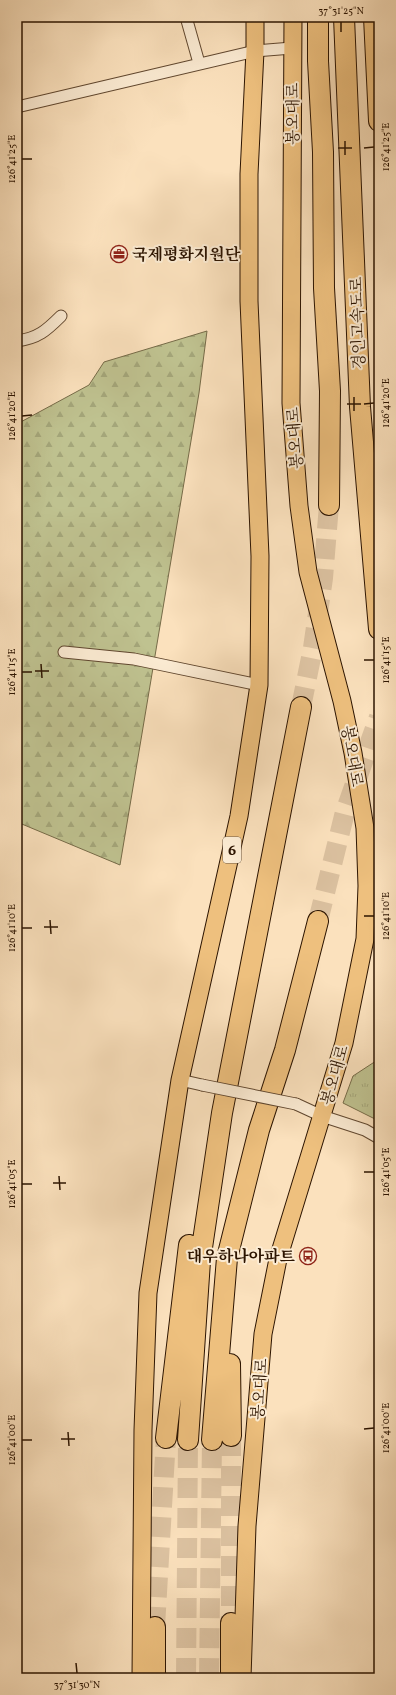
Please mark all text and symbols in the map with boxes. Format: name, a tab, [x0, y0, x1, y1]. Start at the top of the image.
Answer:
text: 37°31'25"N	[318, 4, 364, 18]
street label: 봉오대로	[283, 83, 305, 145]
text: 126°41'25"E	[379, 123, 393, 171]
text: 126°41'25"E	[5, 135, 19, 183]
office icon: 국제평화지원단	[109, 244, 129, 264]
place label: 국제평화지원단	[132, 245, 241, 267]
street label: 경인고속도로	[346, 276, 372, 370]
text: 126°41'20"E	[379, 378, 393, 428]
text: 126°41'20"E	[5, 391, 19, 441]
street label: 봉오대로	[283, 406, 309, 469]
text: 126°41'15"E	[379, 636, 393, 684]
text: 126°41'15"E	[5, 648, 19, 696]
street label: 봉오대로	[335, 724, 367, 789]
road number: 6	[223, 837, 241, 863]
text: 126°41'10"E	[379, 892, 393, 940]
text: 126°41'10"E	[5, 904, 19, 952]
street label: 봉오대로	[317, 1042, 355, 1108]
text: 126°41'05"E	[379, 1147, 393, 1197]
text: 126°41'05"E	[5, 1159, 19, 1209]
bus stop icon: 대우하나아파트	[298, 1246, 318, 1266]
place label: 대우하나아파트	[187, 1247, 296, 1269]
street label: 봉오대로	[248, 1357, 274, 1421]
text: 126°41'00"E	[379, 1403, 393, 1453]
text: 126°41'00"E	[5, 1415, 19, 1465]
text: 37°31'30"N	[54, 1678, 101, 1692]

